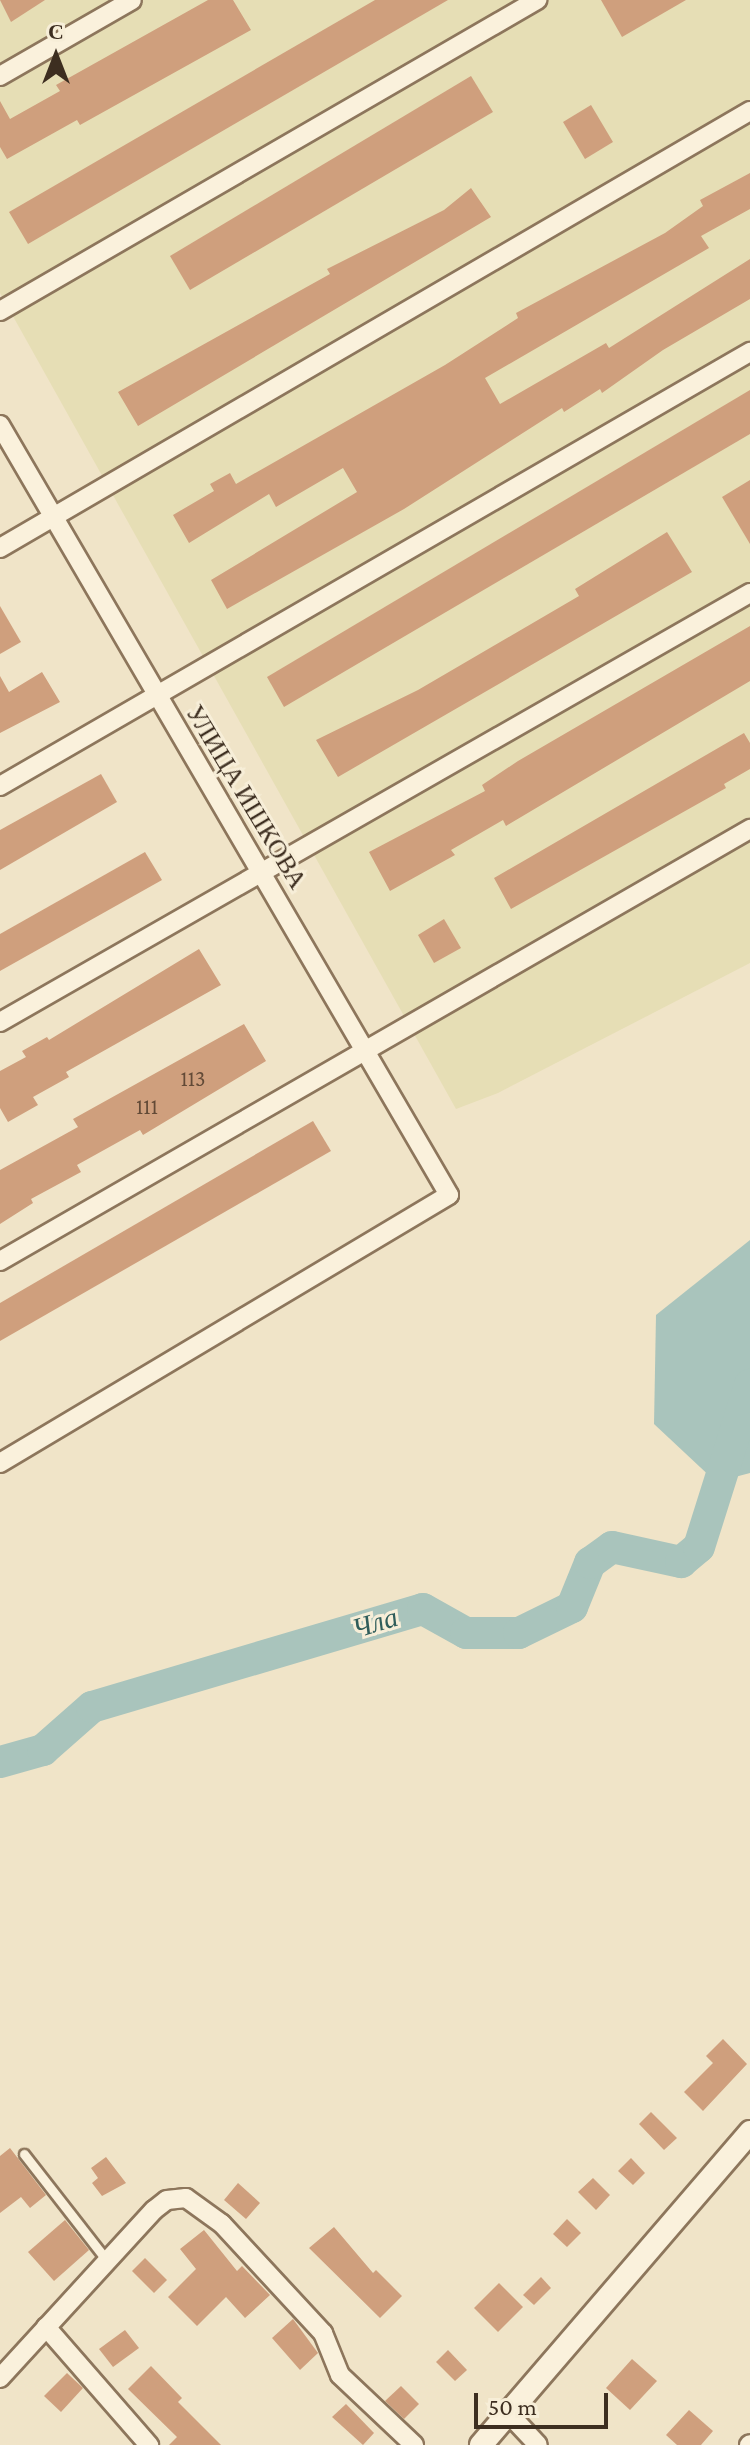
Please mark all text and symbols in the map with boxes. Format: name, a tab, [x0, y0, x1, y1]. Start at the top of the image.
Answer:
north arrow	[16, 16, 96, 96]
text: С	[48, 19, 64, 44]
street label: УЛИЦА ИШКОВА	[179, 699, 313, 895]
house number: 113	[180, 1066, 206, 1092]
house number: 111	[136, 1094, 158, 1120]
water label: Чла	[348, 1600, 402, 1646]
scale bar	[478, 2377, 612, 2427]
text: 50 m	[488, 2393, 537, 2420]

